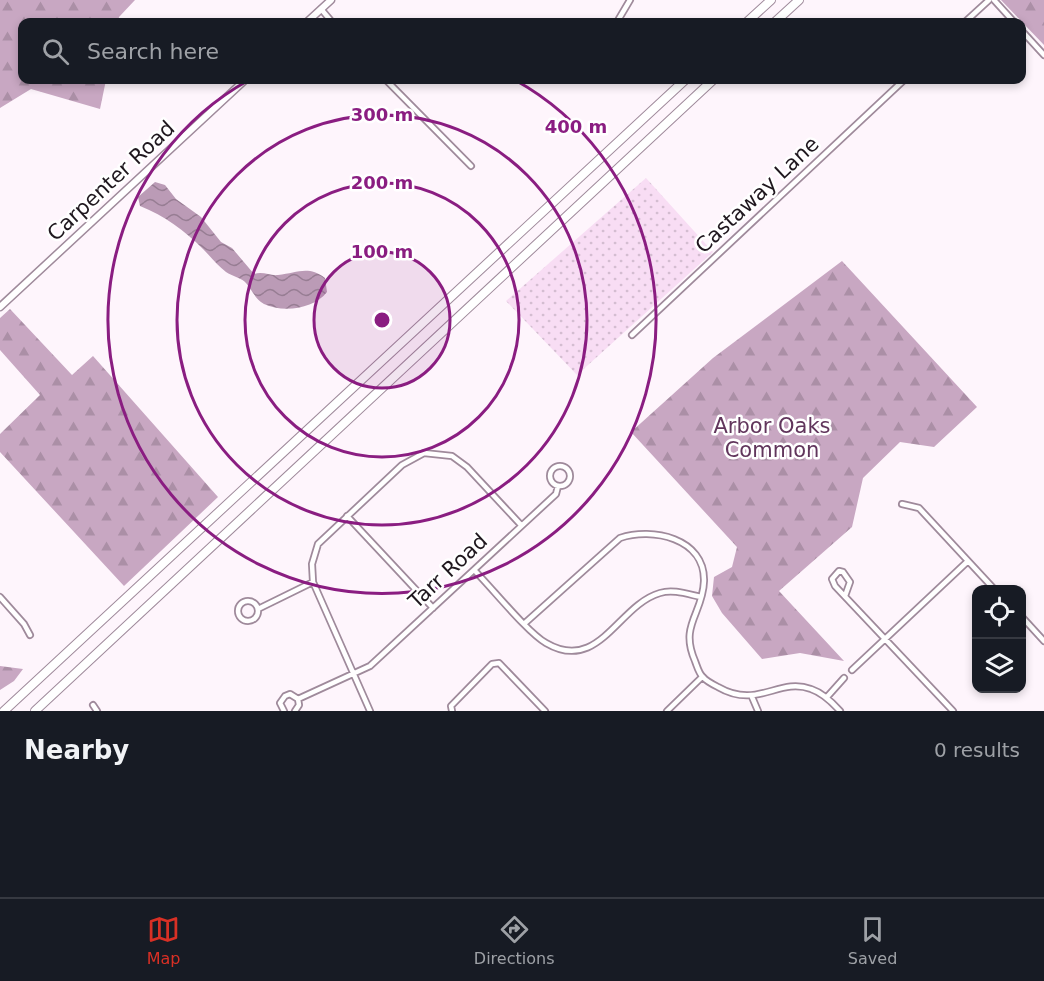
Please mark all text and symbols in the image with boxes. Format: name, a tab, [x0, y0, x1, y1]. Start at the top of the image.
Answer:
search box	[18, 18, 1026, 84]
icon: search	[39, 35, 72, 68]
text: Search here	[87, 39, 219, 64]
text: 300 m	[351, 104, 413, 125]
street label: Carpenter Road	[43, 116, 179, 246]
text: 400 m	[545, 116, 607, 137]
street label: Castaway Lane	[690, 132, 824, 258]
text: 200 m	[351, 172, 413, 193]
text: 100 m	[351, 241, 413, 262]
centre of rings	[372, 310, 392, 330]
park label: Arbor Oaks Common	[714, 414, 831, 462]
street label: Tarr Road	[403, 529, 492, 614]
map controls	[972, 585, 1026, 693]
button: locate	[972, 585, 1026, 639]
button: layers	[972, 639, 1026, 693]
text: Nearby	[24, 735, 129, 765]
text: 0 results	[934, 738, 1020, 762]
tab: Map	[147, 913, 180, 968]
tab: Directions	[474, 913, 554, 968]
tab: Saved	[848, 913, 897, 968]

